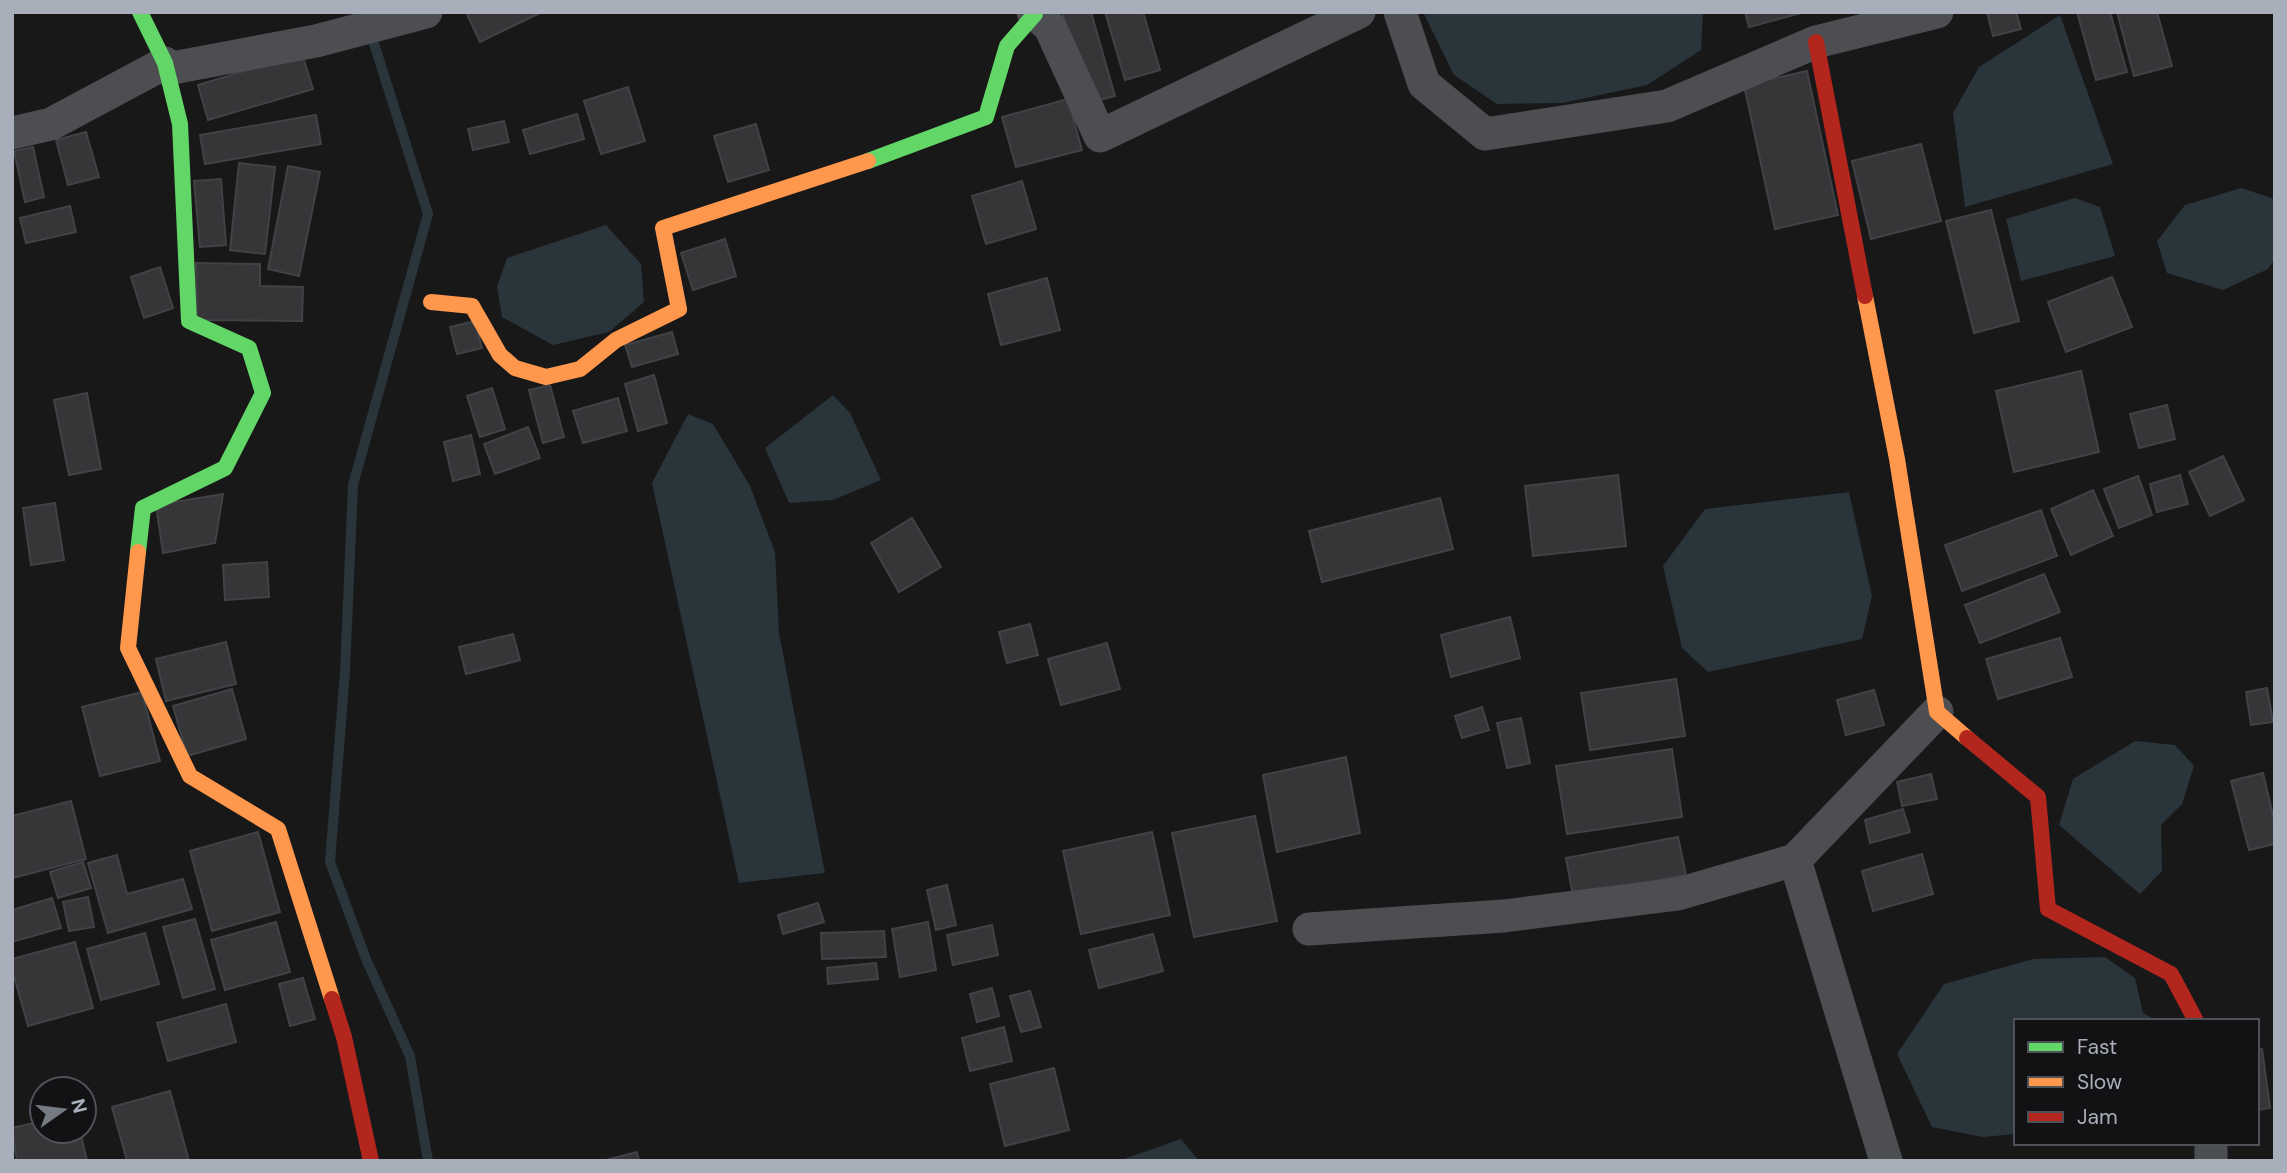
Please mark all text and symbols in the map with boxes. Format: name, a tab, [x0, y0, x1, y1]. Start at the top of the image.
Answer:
legend	[2014, 1019, 2259, 1145]
text: Fast	[2077, 1033, 2117, 1061]
text: Slow	[2077, 1068, 2122, 1096]
north arrow	[28, 1075, 98, 1145]
text: N	[65, 1096, 93, 1116]
text: Jam	[2077, 1103, 2118, 1131]

